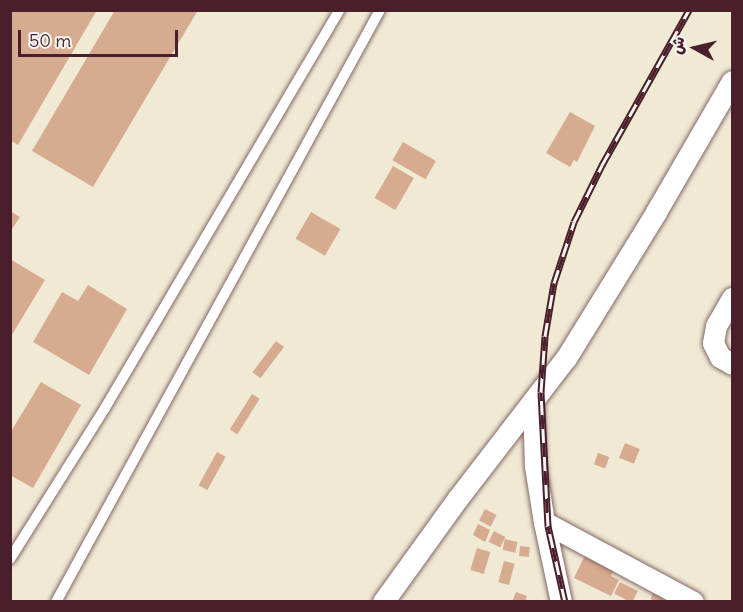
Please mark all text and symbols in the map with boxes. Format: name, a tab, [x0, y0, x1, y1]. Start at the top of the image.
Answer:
scale bar	[21, 18, 182, 56]
north arrow	[665, 18, 725, 78]
text: 50 m	[29, 29, 71, 52]
text: ش	[666, 35, 688, 56]

